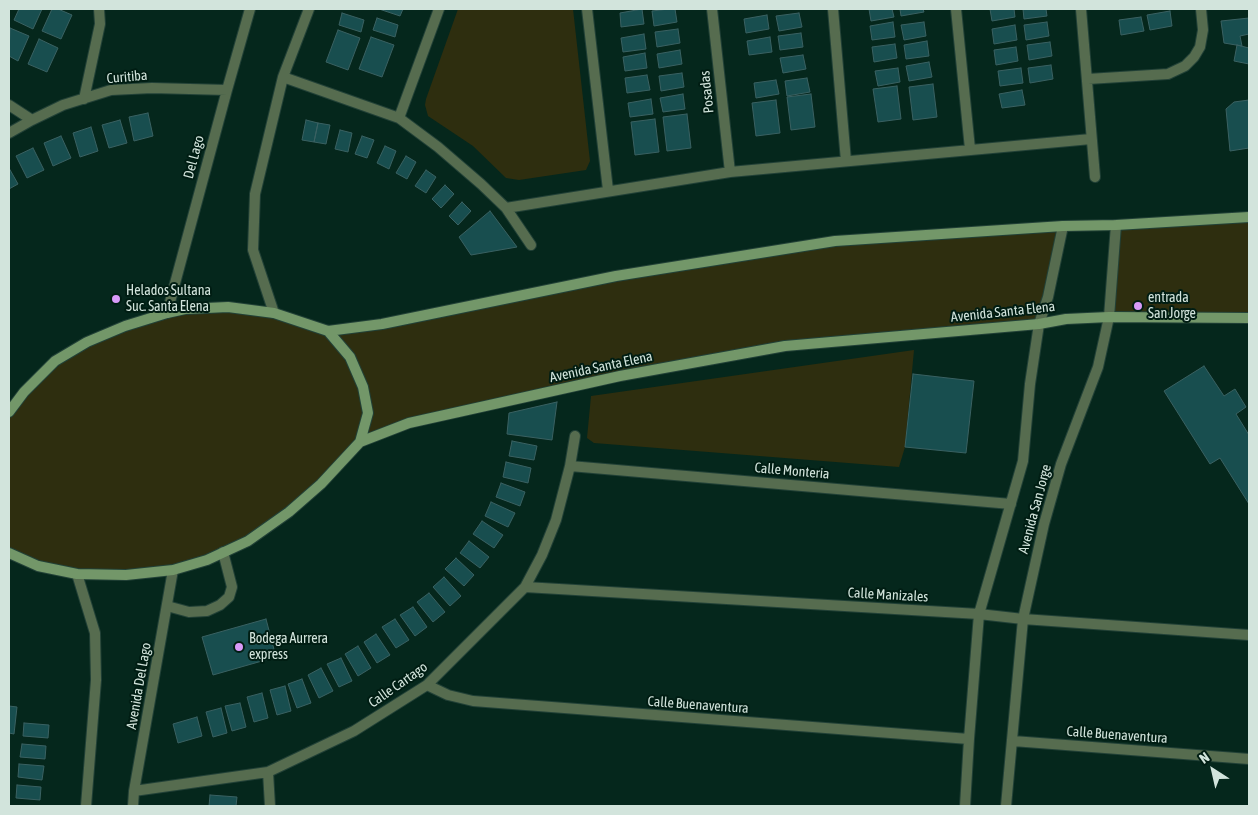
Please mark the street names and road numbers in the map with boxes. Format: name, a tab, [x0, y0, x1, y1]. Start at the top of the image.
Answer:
street label: Curitiba	[106, 67, 148, 87]
street label: Posadas	[696, 70, 718, 114]
street label: Del Lago	[180, 134, 208, 180]
street label: Avenida Santa Elena	[950, 298, 1056, 326]
street label: Avenida Santa Elena	[548, 348, 654, 386]
street label: Calle Monteria	[754, 459, 830, 483]
street label: Avenida San Jorge	[1015, 462, 1055, 556]
street label: Calle Manizales	[847, 585, 929, 605]
street label: Avenida Del Lago	[123, 641, 155, 731]
street label: Calle Cartago	[365, 659, 431, 711]
street label: Calle Buenaventura	[647, 693, 749, 717]
street label: Calle Buenaventura	[1066, 723, 1168, 747]

